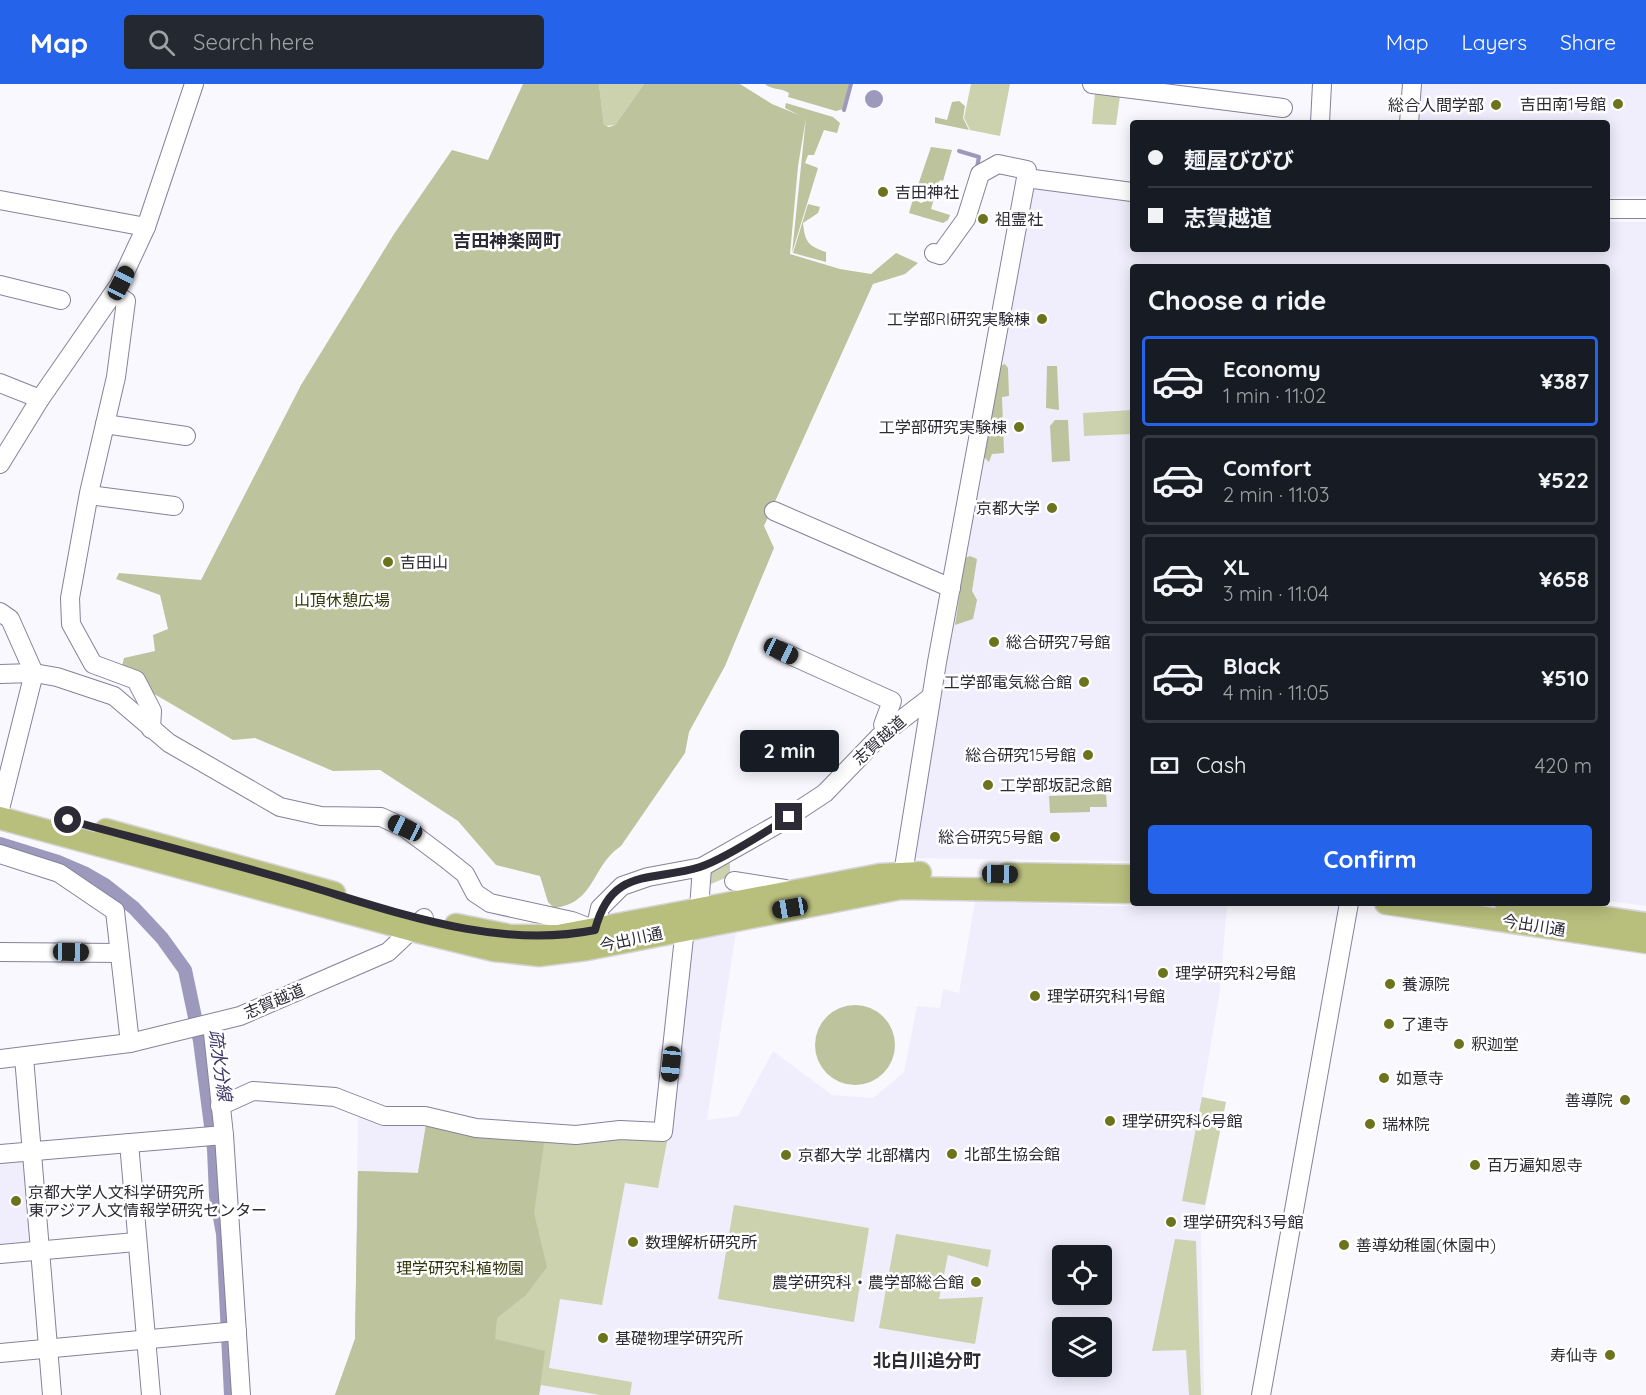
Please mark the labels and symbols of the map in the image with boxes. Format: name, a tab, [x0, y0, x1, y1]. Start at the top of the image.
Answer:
place label: 吉田南1号館	[1520, 94, 1606, 114]
place label: 総合人間学部	[1388, 95, 1484, 115]
marker: 吉田南1号館	[1611, 97, 1625, 111]
marker: 総合人間学部	[1489, 98, 1503, 112]
place label: 吉田神社	[895, 182, 959, 202]
marker: 吉田神社	[876, 185, 890, 199]
place label: 祖霊社	[995, 209, 1043, 229]
marker: 祖霊社	[976, 212, 990, 226]
district label: 吉田神楽岡町	[453, 229, 561, 252]
car	[105, 263, 137, 303]
place label: 工学部RI研究実験棟	[887, 309, 1030, 329]
marker: 工学部RI研究実験棟	[1035, 312, 1049, 326]
place label: 工学部研究実験棟	[879, 417, 1007, 437]
marker: 工学部研究実験棟	[1012, 420, 1026, 434]
place label: 京都大学	[976, 498, 1040, 518]
marker: 京都大学	[1045, 501, 1059, 515]
place label: 吉田山	[400, 552, 448, 572]
marker: 吉田山	[381, 555, 395, 569]
park label: 山頂休憩広場	[294, 590, 390, 610]
place label: 総合研究7号館	[1006, 632, 1110, 652]
car	[761, 635, 801, 667]
marker: 総合研究7号館	[987, 635, 1001, 649]
place label: 工学部電気総合館	[944, 672, 1072, 692]
marker: 工学部電気総合館	[1077, 675, 1091, 689]
street label: 志賀越道	[849, 711, 909, 769]
callout: 2 min	[740, 730, 838, 772]
place label: 総合研究15号館	[965, 745, 1076, 765]
marker: 総合研究15号館	[1081, 748, 1095, 762]
place label: 工学部坂記念館	[1000, 775, 1112, 795]
marker: 工学部坂記念館	[981, 778, 995, 792]
route end	[775, 803, 802, 830]
route start	[54, 806, 81, 833]
car	[385, 812, 425, 844]
place label: 総合研究5号館	[938, 827, 1043, 847]
marker: 総合研究5号館	[1048, 830, 1062, 844]
car	[982, 865, 1018, 883]
car	[771, 896, 809, 920]
street label: 今出川通	[1501, 910, 1567, 940]
street label: 今出川通	[598, 923, 664, 955]
car	[53, 943, 89, 961]
place label: 理学研究科2号館	[1175, 963, 1296, 983]
marker: 理学研究科2号館	[1156, 966, 1170, 980]
place label: 養源院	[1402, 974, 1450, 994]
marker: 養源院	[1383, 977, 1397, 991]
street label: 志賀越道	[241, 979, 307, 1023]
place label: 理学研究科1号館	[1047, 986, 1165, 1006]
marker: 理学研究科1号館	[1028, 989, 1042, 1003]
place label: 了連寺	[1401, 1014, 1449, 1034]
marker: 了連寺	[1382, 1017, 1396, 1031]
water label: 疏水分線	[204, 1028, 237, 1104]
place label: 釈迦堂	[1471, 1034, 1519, 1054]
marker: 釈迦堂	[1452, 1037, 1466, 1051]
car	[660, 1045, 682, 1083]
place label: 如意寺	[1396, 1068, 1444, 1088]
marker: 如意寺	[1377, 1071, 1391, 1085]
place label: 善導院	[1565, 1090, 1613, 1110]
marker: 善導院	[1618, 1093, 1632, 1107]
place label: 理学研究科6号館	[1122, 1111, 1243, 1131]
marker: 理学研究科6号館	[1103, 1114, 1117, 1128]
place label: 瑞林院	[1382, 1114, 1430, 1134]
marker: 瑞林院	[1363, 1117, 1377, 1131]
place label: 北部生協会館	[964, 1144, 1060, 1164]
place label: 京都大学 北部構内	[798, 1145, 930, 1165]
marker: 北部生協会館	[945, 1147, 959, 1161]
marker: 京都大学 北部構内	[779, 1148, 793, 1162]
place label: 百万遍知恩寺	[1487, 1155, 1583, 1175]
marker: 百万遍知恩寺	[1468, 1158, 1482, 1172]
place label: 京都大学人文科学研究所 東アジア人文情報学研究センター	[28, 1182, 267, 1220]
marker: 京都大学人文科学研究所 東アジア人文情報学研究センター	[9, 1194, 23, 1208]
place label: 理学研究科3号館	[1183, 1212, 1303, 1232]
marker: 理学研究科3号館	[1164, 1215, 1178, 1229]
place label: 数理解析研究所	[645, 1232, 757, 1252]
marker: 数理解析研究所	[626, 1235, 640, 1249]
place label: 善導幼稚園(休園中)	[1356, 1235, 1496, 1255]
marker: 善導幼稚園(休園中)	[1337, 1238, 1351, 1252]
park label: 理学研究科植物園	[396, 1258, 524, 1278]
place label: 農学研究科・農学部総合館	[772, 1272, 964, 1292]
marker: 農学研究科・農学部総合館	[969, 1275, 983, 1289]
place label: 基礎物理学研究所	[615, 1328, 743, 1348]
marker: 基礎物理学研究所	[596, 1331, 610, 1345]
place label: 寿仙寺	[1550, 1345, 1598, 1365]
marker: 寿仙寺	[1603, 1348, 1617, 1362]
district label: 北白川追分町	[873, 1349, 981, 1372]

